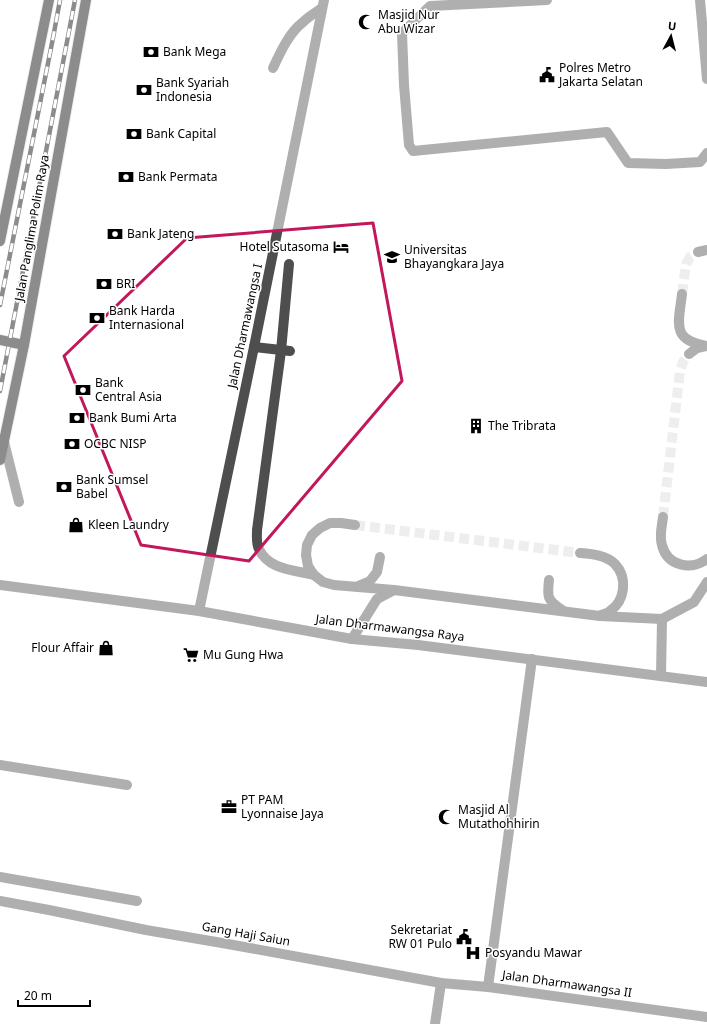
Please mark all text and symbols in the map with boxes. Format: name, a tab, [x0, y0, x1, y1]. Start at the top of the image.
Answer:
place label: Masjid Nur Abu Wizar	[378, 6, 440, 37]
mosque icon: Masjid Nur Abu Wizar	[357, 13, 375, 31]
north arrow	[651, 16, 691, 56]
text: U	[667, 18, 677, 34]
bank icon: Bank Mega	[142, 43, 160, 61]
place label: Bank Mega	[163, 43, 226, 60]
place label: Polres Metro Jakarta Selatan	[558, 59, 643, 90]
public building icon: Polres Metro Jakarta Selatan	[538, 66, 556, 84]
place label: Bank Syariah Indonesia	[156, 74, 229, 105]
bank icon: Bank Syariah Indonesia	[135, 81, 153, 99]
bank icon: Bank Capital	[125, 125, 143, 143]
place label: Bank Capital	[146, 125, 216, 142]
street label: Jalan Panglima Polim Raya	[10, 153, 53, 304]
bank icon: Bank Permata	[117, 168, 135, 186]
place label: Bank Permata	[138, 168, 217, 185]
bank icon: Bank Jateng	[106, 225, 124, 243]
place label: Bank Jateng	[127, 225, 194, 242]
place label: Hotel Sutasoma	[240, 238, 329, 255]
hotel icon: Hotel Sutasoma	[332, 238, 350, 256]
place label: Universitas Bhayangkara Jaya	[404, 241, 504, 272]
school or university icon: Universitas Bhayangkara Jaya	[383, 248, 401, 266]
street label: Jalan Dharmawangsa I	[223, 262, 266, 391]
bank icon: BRI	[95, 275, 113, 293]
place label: BRI	[116, 275, 135, 292]
place label: Bank Harda Internasional	[109, 302, 184, 333]
bank icon: Bank Harda Internasional	[88, 309, 106, 327]
place label: Bank Central Asia	[95, 374, 162, 405]
bank icon: Bank Central Asia	[74, 381, 92, 399]
bank icon: Bank Bumi Arta	[68, 409, 86, 427]
place label: Bank Bumi Arta	[89, 409, 177, 426]
building icon: The Tribrata	[467, 417, 485, 435]
place label: The Tribrata	[488, 417, 556, 434]
bank icon: OCBC NISP	[63, 435, 81, 453]
place label: OCBC NISP	[84, 435, 147, 452]
place label: Bank Sumsel Babel	[76, 471, 148, 502]
bank icon: Bank Sumsel Babel	[55, 478, 73, 496]
shop icon: Kleen Laundry	[67, 516, 85, 534]
place label: Kleen Laundry	[88, 516, 170, 533]
street label: Jalan Dharmawangsa Raya	[314, 610, 465, 645]
place label: Flour Affair	[31, 639, 94, 656]
shop icon: Flour Affair	[97, 639, 115, 657]
supermarket icon: Mu Gung Hwa	[182, 646, 200, 664]
place label: Mu Gung Hwa	[203, 646, 284, 663]
place label: PT PAM Lyonnaise Jaya	[241, 791, 324, 822]
office icon: PT PAM Lyonnaise Jaya	[220, 798, 238, 816]
place label: Masjid Al Mutathohhirin	[458, 801, 540, 832]
mosque icon: Masjid Al Mutathohhirin	[437, 808, 455, 826]
street label: Gang Haji Saiun	[201, 917, 292, 950]
place label: Sekretariat RW 01 Pulo	[388, 921, 453, 952]
public building icon: Sekretariat RW 01 Pulo	[455, 928, 473, 946]
hospital icon: Posyandu Mawar	[464, 944, 482, 962]
place label: Posyandu Mawar	[485, 944, 582, 961]
street label: Jalan Dharmawangsa II	[500, 966, 633, 1001]
scale bar	[18, 982, 90, 1008]
text: 20 m	[24, 987, 52, 1004]

